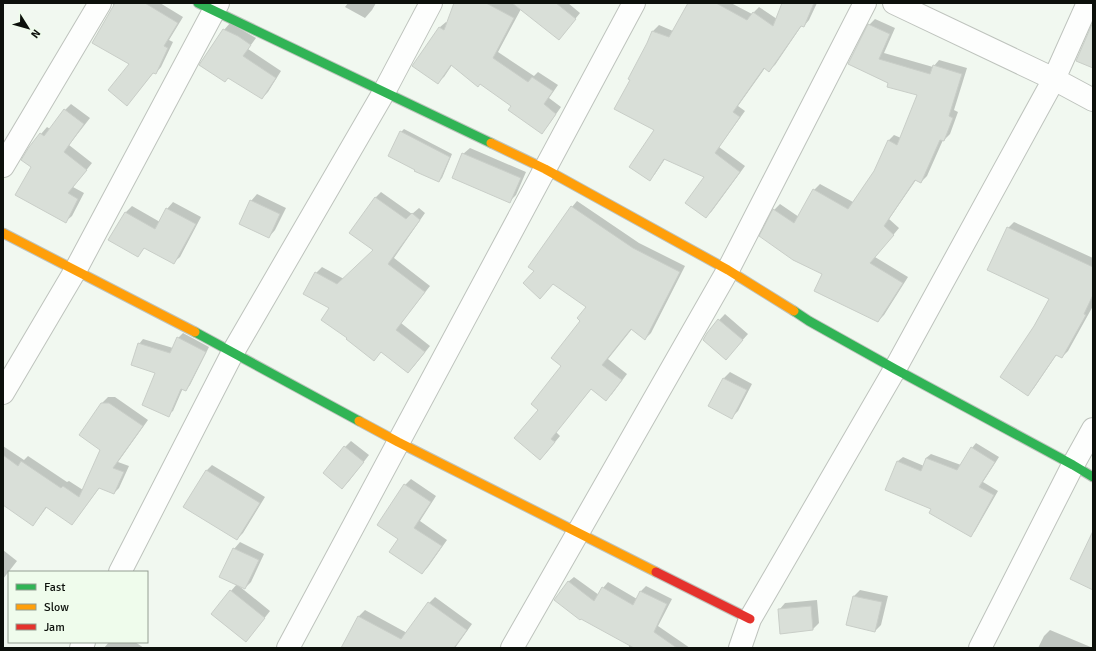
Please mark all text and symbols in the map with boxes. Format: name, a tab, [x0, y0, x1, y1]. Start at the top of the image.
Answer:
north arrow	[8, 8, 48, 48]
text: N	[28, 27, 43, 41]
legend	[8, 571, 148, 643]
text: Fast	[44, 580, 65, 595]
text: Slow	[44, 600, 69, 615]
text: Jam	[44, 620, 65, 635]

